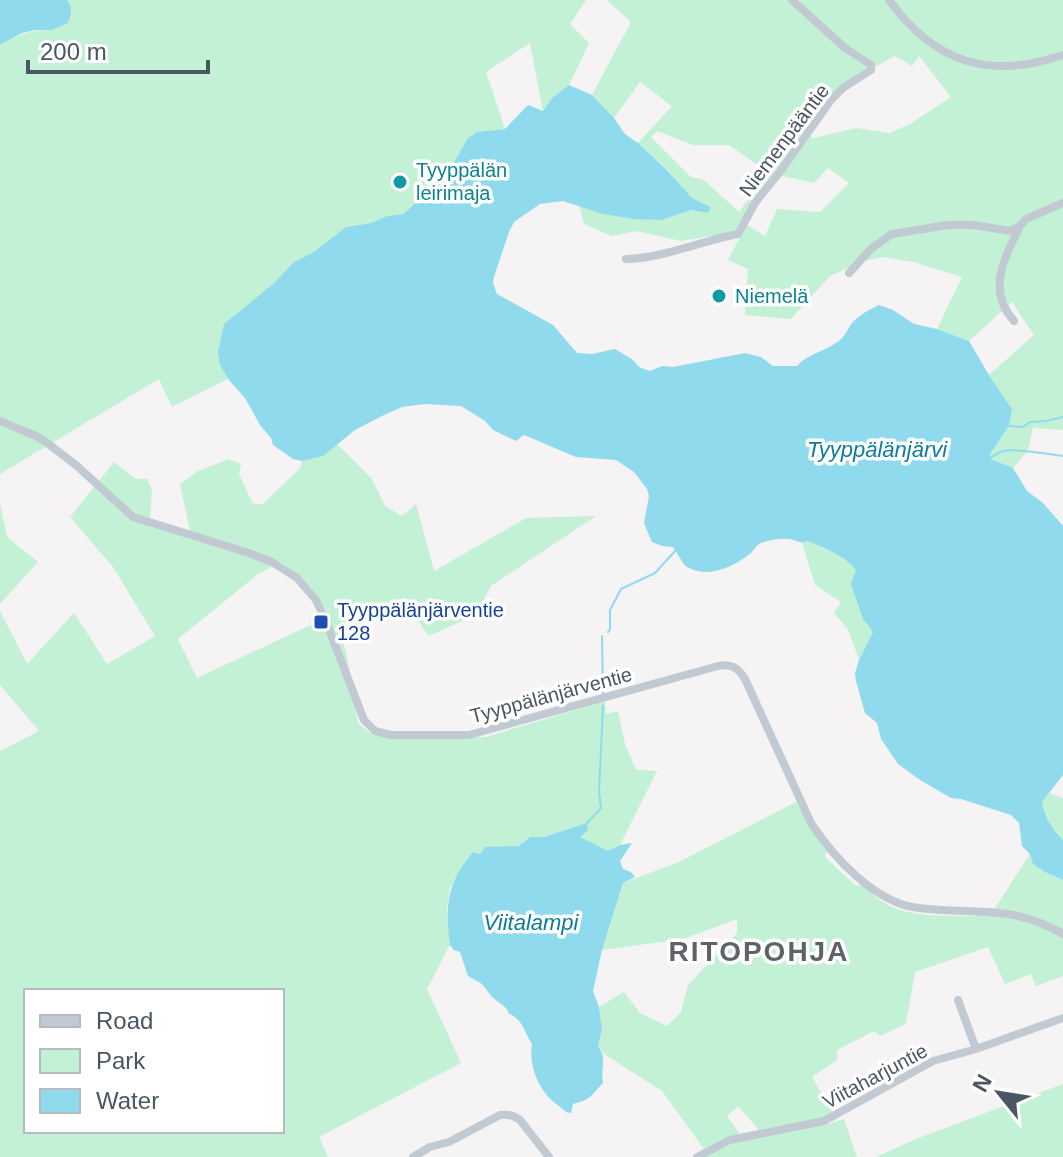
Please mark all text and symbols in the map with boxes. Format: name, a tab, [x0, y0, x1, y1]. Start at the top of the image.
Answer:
scale bar	[28, 24, 208, 74]
text: 200 m	[40, 38, 107, 65]
street label: Niemenpääntie	[735, 80, 833, 200]
place label: Tyyppälän leirimaja	[416, 159, 507, 204]
marker: Tyyppälän leirimaja	[391, 173, 409, 191]
place label: Niemelä	[735, 285, 809, 307]
marker: Niemelä	[710, 287, 728, 305]
water label: Tyyppälänjärvi	[807, 437, 948, 462]
place label: Tyyppälänjärventie 128	[337, 599, 504, 644]
marker: Tyyppälänjärventie 128	[312, 613, 330, 631]
street label: Tyyppälänjärventie	[468, 663, 634, 727]
water label: Viitalampi	[484, 910, 580, 935]
district label: RITOPOHJA	[669, 936, 849, 967]
legend	[24, 989, 284, 1133]
text: Road	[96, 1007, 153, 1034]
street label: Viitaharjuntie	[819, 1039, 931, 1113]
text: Park	[96, 1047, 146, 1074]
north arrow	[959, 1053, 1039, 1133]
text: N	[967, 1070, 997, 1096]
text: Water	[96, 1087, 159, 1114]

